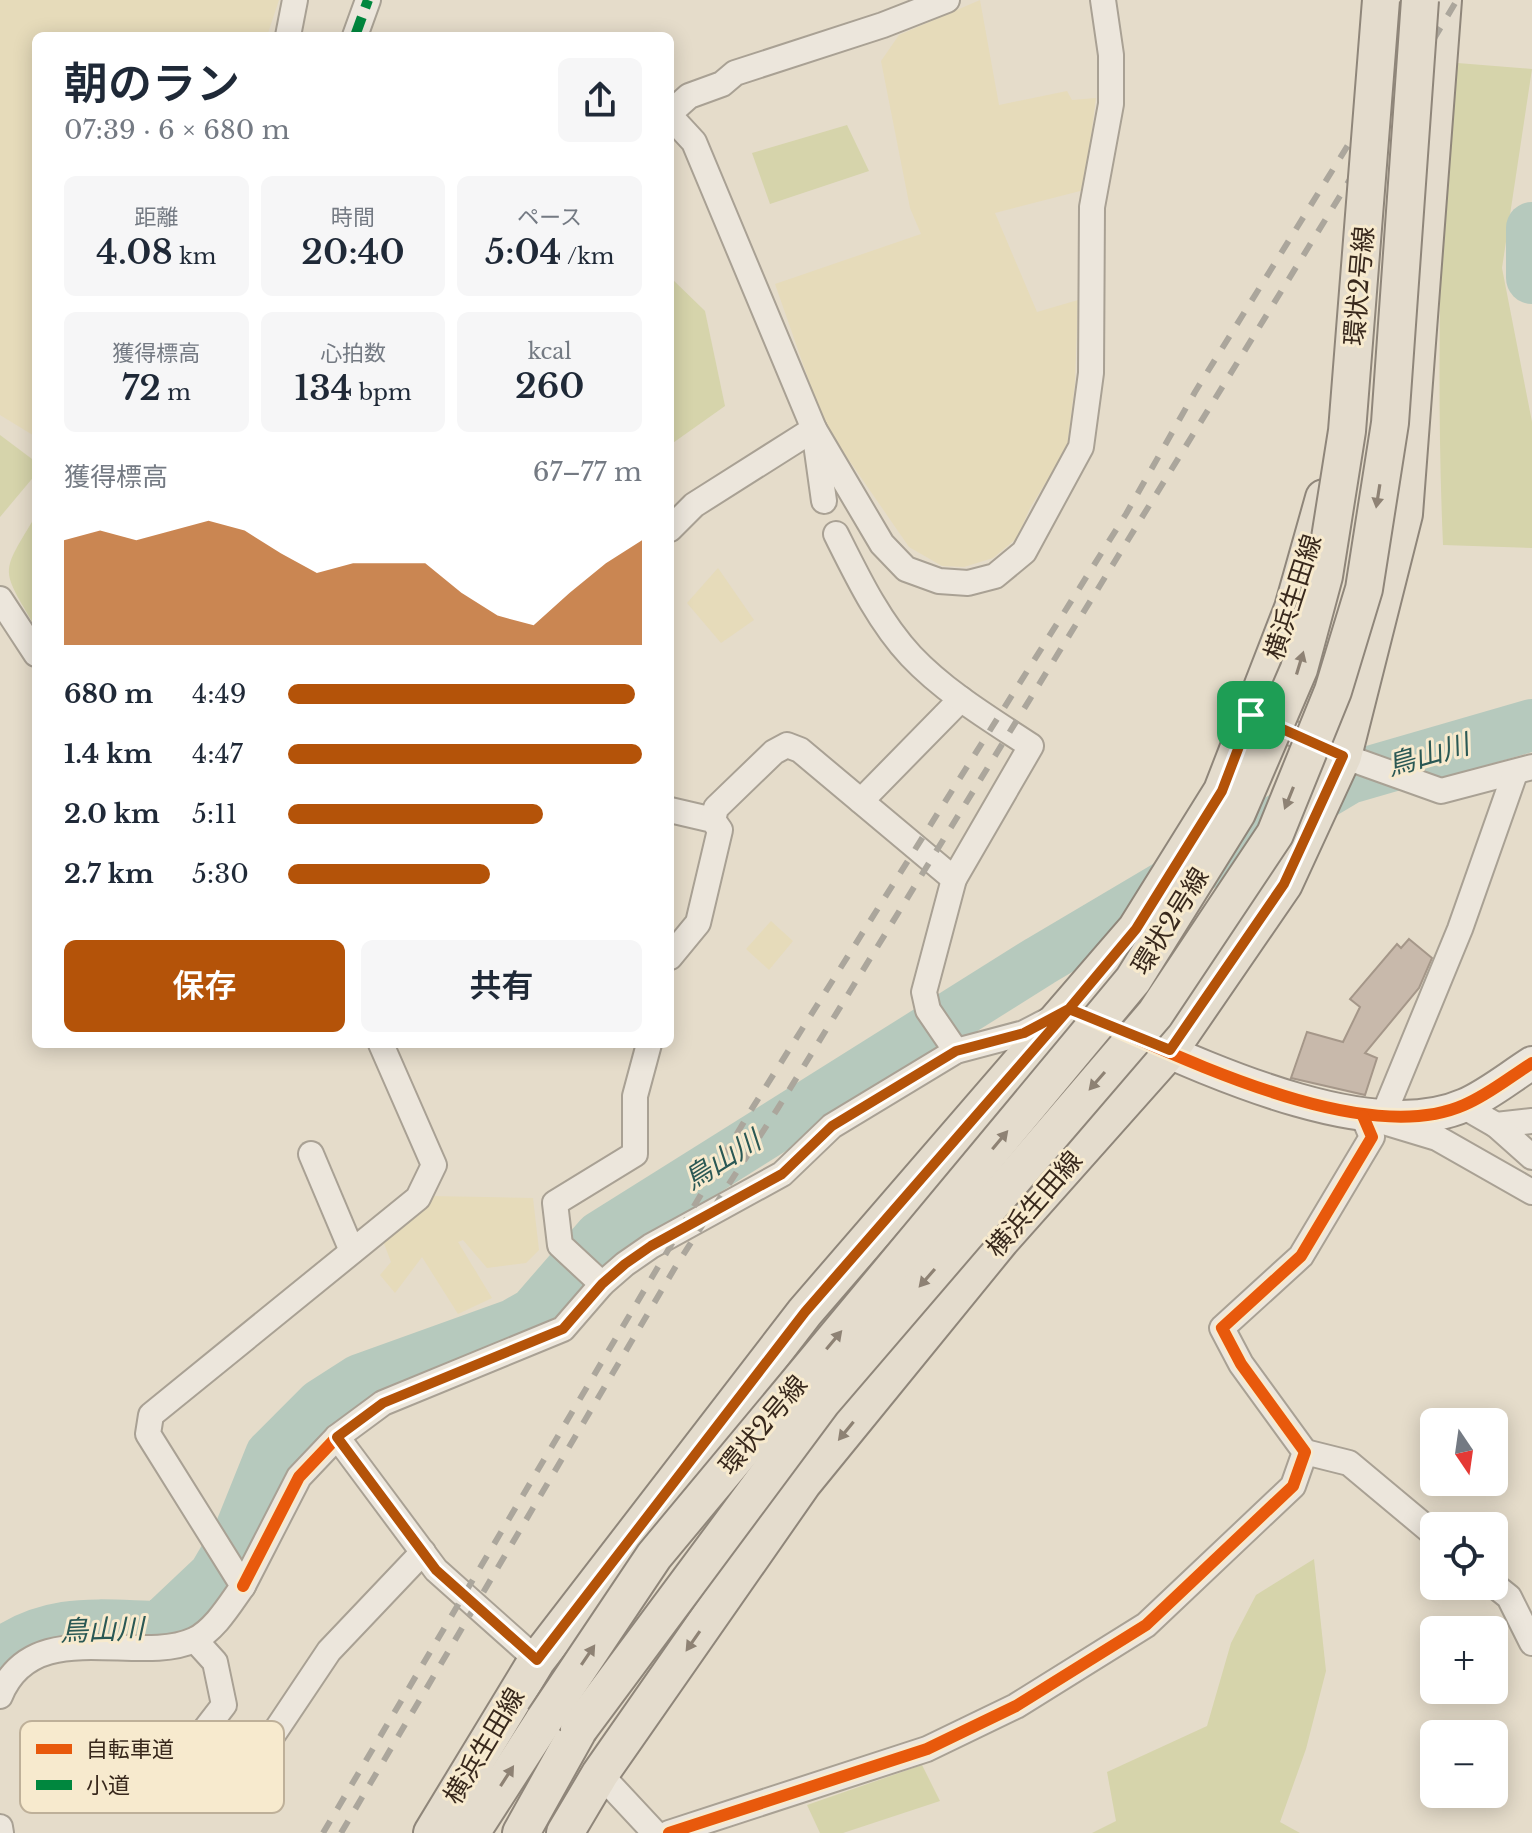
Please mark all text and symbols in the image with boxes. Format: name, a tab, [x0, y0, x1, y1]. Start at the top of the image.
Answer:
text: 朝のラン	[64, 56, 240, 111]
button: share	[558, 58, 642, 142]
text: 07:39 · 6 × 680 m	[64, 114, 290, 146]
text: 距離	[134, 204, 178, 231]
text: 時間	[331, 204, 375, 231]
text: ペース	[517, 204, 582, 231]
street label: 環状2号線	[1338, 225, 1380, 347]
text: 4.08	[96, 231, 173, 273]
text: 20:40	[301, 231, 405, 273]
text: 5:04	[485, 231, 562, 273]
text: km	[173, 243, 216, 270]
text: /km	[562, 243, 614, 270]
text: kcal	[528, 338, 572, 365]
text: 獲得標高	[112, 340, 200, 367]
text: 心拍数	[320, 340, 386, 367]
text: 260	[515, 365, 584, 407]
text: 72	[122, 367, 161, 409]
text: 134	[294, 367, 352, 409]
text: m	[161, 379, 191, 406]
text: bpm	[352, 379, 412, 406]
text: 67–77 m	[533, 456, 642, 488]
text: 獲得標高	[64, 461, 168, 493]
one-way arrow	[1372, 484, 1384, 509]
street label: 横浜生田線	[1258, 530, 1328, 664]
one-way arrow	[1294, 650, 1307, 674]
text: 680 m	[64, 678, 153, 710]
text: 4:49	[192, 678, 247, 710]
pin	[1217, 681, 1285, 749]
icon: arrive	[1229, 693, 1273, 737]
water label: 鳥山川	[1383, 726, 1476, 783]
text: 1.4 km	[64, 738, 152, 770]
text: 4:47	[192, 738, 243, 770]
one-way arrow	[1283, 786, 1296, 810]
text: 2.0 km	[64, 798, 160, 830]
text: 5:11	[192, 798, 237, 830]
text: 2.7 km	[64, 858, 154, 890]
text: 5:30	[192, 858, 249, 890]
street label: 環状2号線	[1125, 862, 1215, 980]
button: 保存	[64, 940, 345, 1032]
button: 共有	[361, 940, 642, 1032]
one-way arrow	[1089, 1071, 1106, 1091]
water label: 鳥山川	[677, 1121, 769, 1197]
one-way arrow	[991, 1130, 1008, 1150]
street label: 横浜生田線	[979, 1144, 1089, 1264]
one-way arrow	[919, 1269, 937, 1288]
one-way arrow	[825, 1330, 842, 1350]
street label: 環状2号線	[712, 1369, 814, 1481]
north arrow	[1420, 1408, 1508, 1496]
map controls	[1420, 1408, 1508, 1808]
one-way arrow	[838, 1420, 855, 1440]
button: locate	[1420, 1512, 1508, 1600]
water label: 鳥山川	[59, 1611, 148, 1649]
button: +	[1420, 1616, 1508, 1704]
one-way arrow	[686, 1630, 701, 1651]
one-way arrow	[580, 1644, 595, 1665]
street label: 横浜生田線	[437, 1682, 531, 1810]
button: −	[1420, 1720, 1508, 1808]
legend	[20, 1721, 284, 1813]
text: 自転車道	[86, 1736, 174, 1763]
one-way arrow	[500, 1766, 515, 1787]
text: 小道	[86, 1772, 130, 1799]

